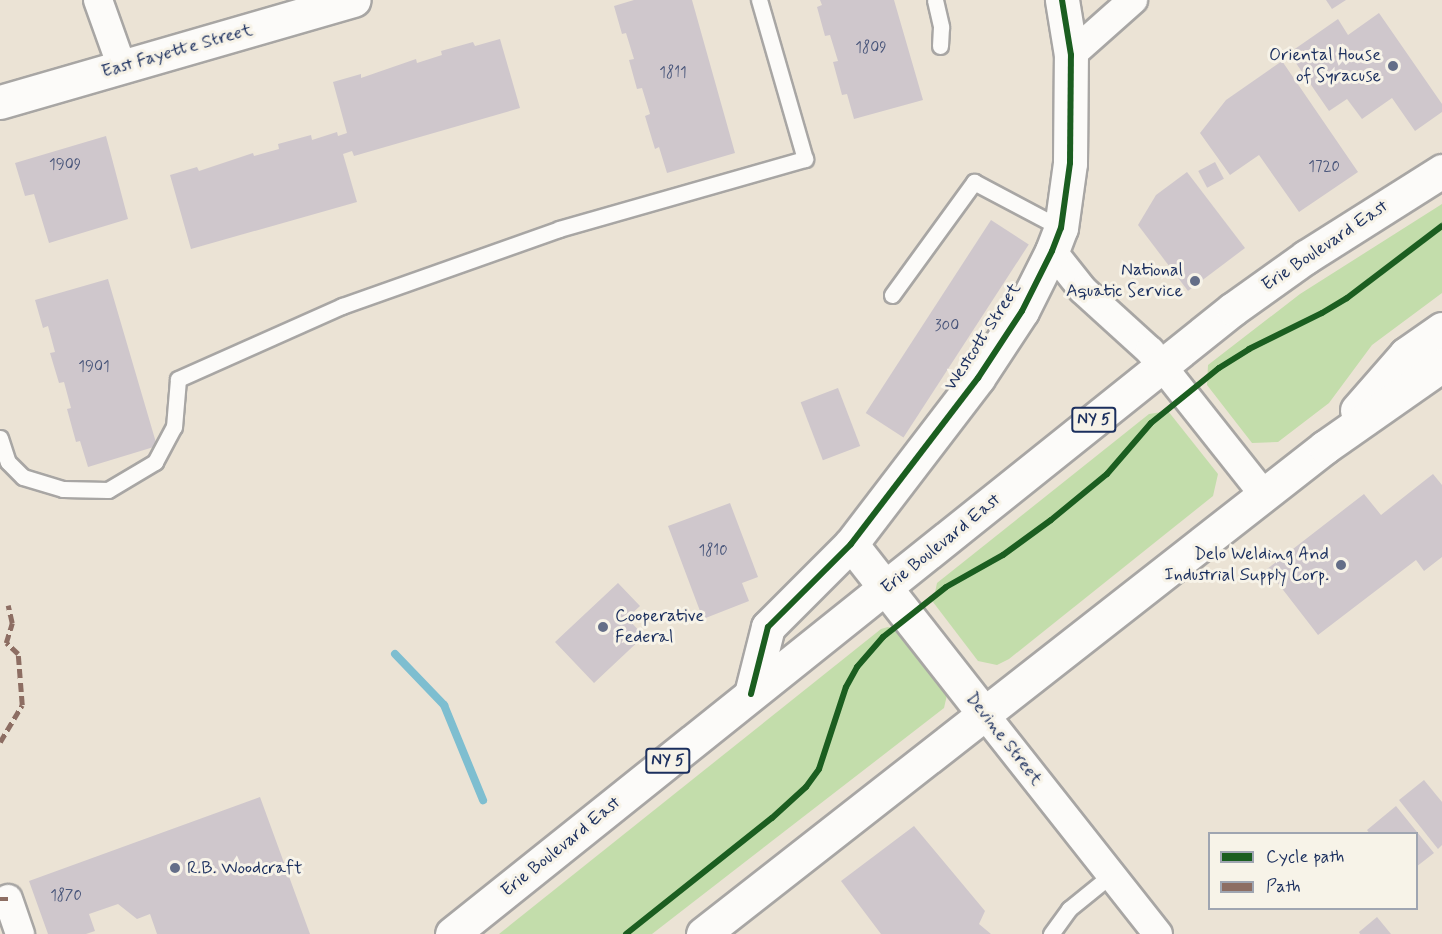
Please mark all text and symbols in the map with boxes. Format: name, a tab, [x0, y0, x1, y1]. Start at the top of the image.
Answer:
street label: East Fayette Street	[99, 19, 255, 83]
house number: 1809	[855, 40, 887, 58]
place label: Oriental House of Syracuse	[1270, 45, 1381, 88]
marker: Oriental House of Syracuse	[1386, 59, 1400, 73]
house number: 1811	[659, 65, 687, 83]
house number: 1909	[49, 157, 81, 175]
house number: 1720	[1308, 159, 1340, 177]
street label: Erie Boulevard East	[1260, 197, 1390, 295]
place label: National Aquatic Service	[1068, 260, 1183, 302]
marker: National Aquatic Service	[1188, 274, 1202, 288]
street label: Westcott Street	[940, 279, 1026, 395]
house number: 300	[935, 318, 959, 336]
house number: 1901	[78, 359, 110, 377]
road number: NY 5	[1070, 407, 1118, 433]
street label: Erie Boulevard East	[879, 491, 1003, 597]
house number: 1810	[698, 543, 728, 561]
place label: Delo Welding And Industrial Supply Corp.	[1163, 544, 1329, 586]
marker: Delo Welding And Industrial Supply Corp.	[1334, 558, 1348, 572]
place label: Cooperative Federal	[615, 606, 704, 648]
marker: Cooperative Federal	[596, 620, 610, 634]
street label: Devine Street	[961, 688, 1047, 790]
road number: NY 5	[644, 748, 692, 774]
street label: Erie Boulevard East	[499, 794, 623, 900]
legend	[1208, 832, 1418, 910]
text: Cycle path	[1266, 845, 1344, 869]
place label: R.B. Woodcraft	[187, 857, 303, 879]
marker: R.B. Woodcraft	[168, 861, 182, 875]
text: Path	[1266, 875, 1301, 899]
house number: 1870	[50, 888, 82, 906]

